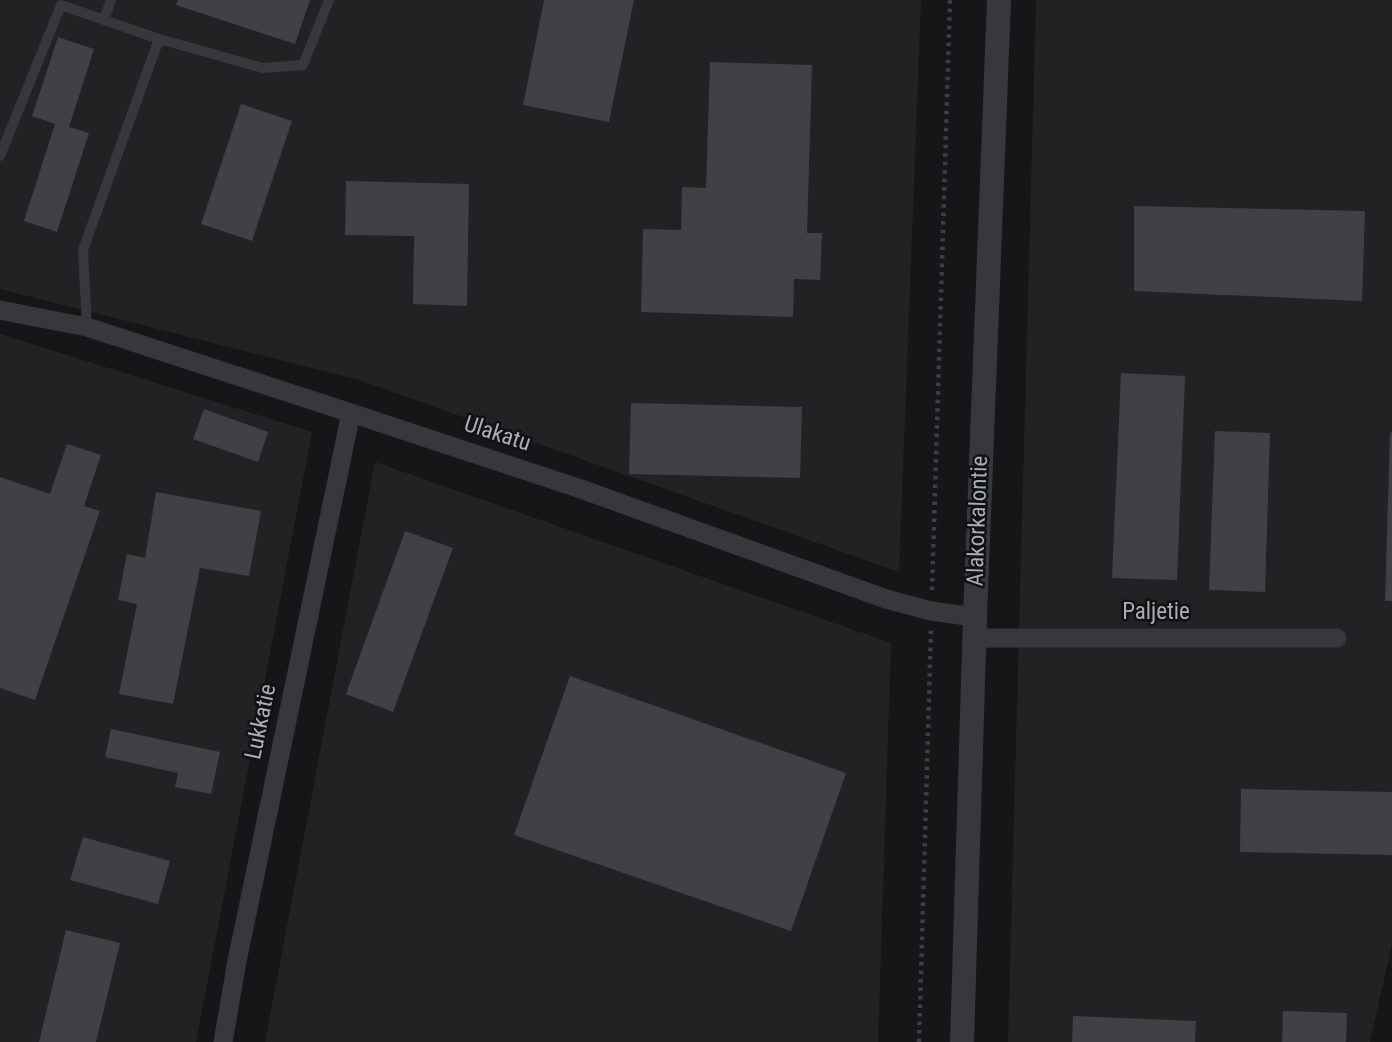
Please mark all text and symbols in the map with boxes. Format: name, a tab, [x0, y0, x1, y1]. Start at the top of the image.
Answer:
street label: Ulakatu	[460, 411, 534, 459]
street label: Alakorkalontie	[963, 455, 995, 587]
street label: Paljetie	[1122, 599, 1190, 627]
street label: Lukkatie	[241, 682, 283, 762]

